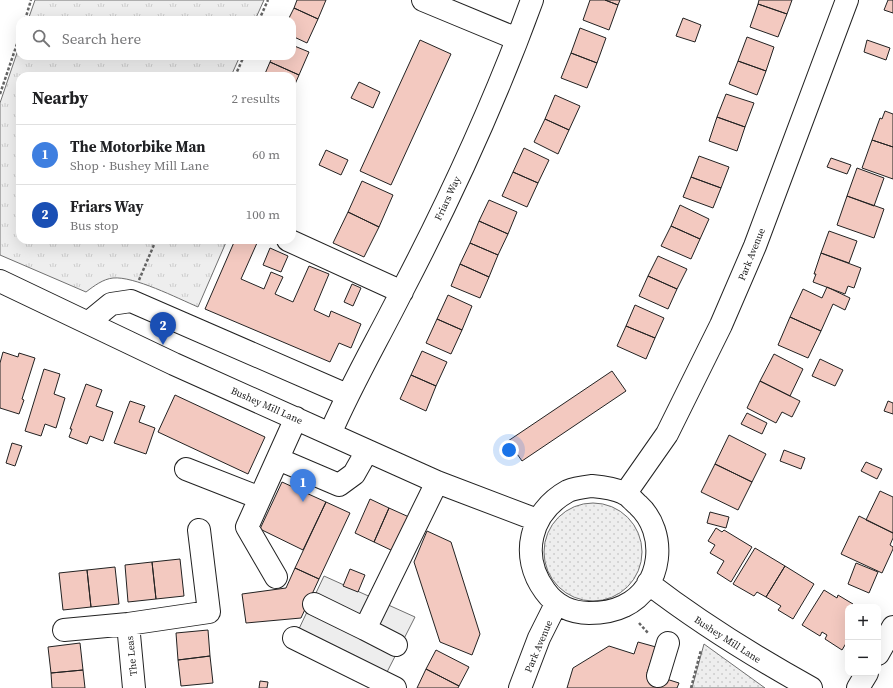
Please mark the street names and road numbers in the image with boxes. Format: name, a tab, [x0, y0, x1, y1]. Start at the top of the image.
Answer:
street label: Friars Way	[432, 173, 464, 222]
street label: Park Avenue	[735, 226, 768, 282]
street label: Bushey Mill Lane	[229, 384, 305, 427]
street label: Bushey Mill Lane	[692, 613, 764, 666]
street label: Park Avenue	[522, 618, 555, 674]
street label: The Leas	[123, 635, 140, 676]

